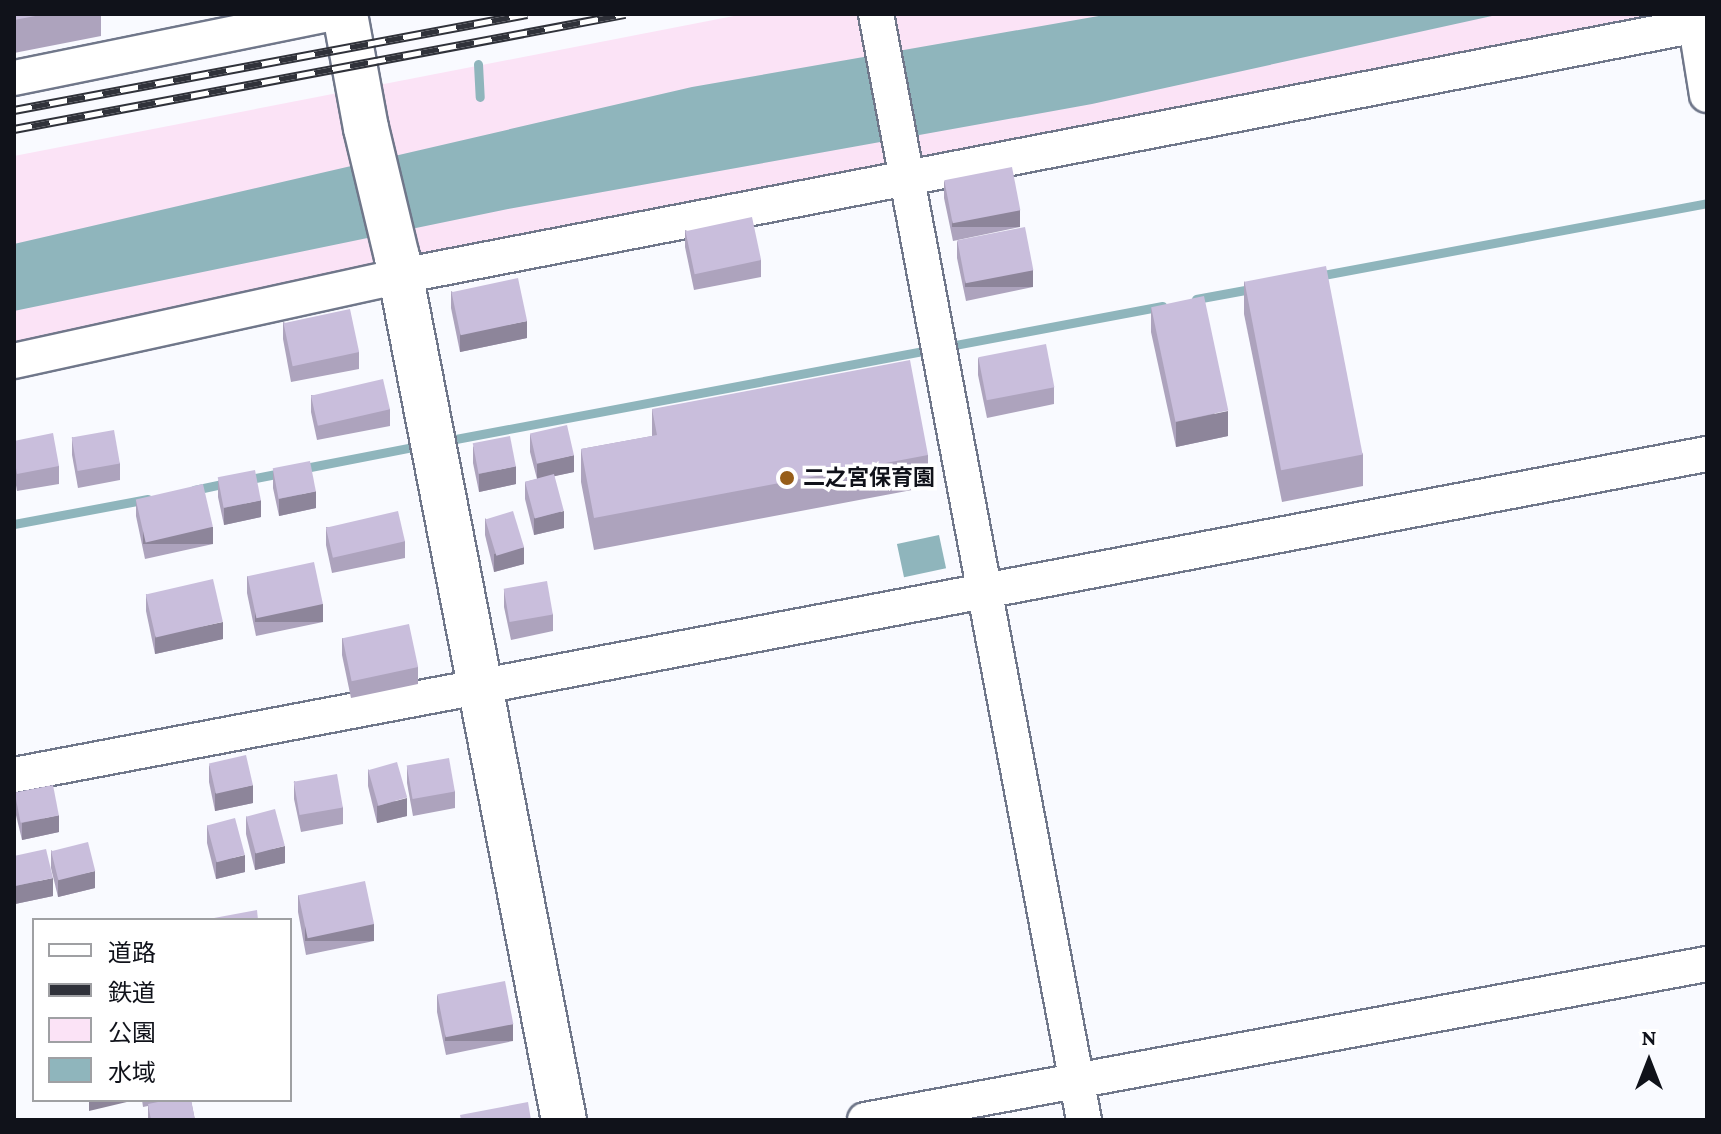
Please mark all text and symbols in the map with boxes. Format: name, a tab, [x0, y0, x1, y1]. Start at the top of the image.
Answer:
place label: 二之宮保育園	[803, 465, 935, 491]
marker: 二之宮保育園	[778, 469, 796, 487]
legend	[32, 918, 292, 1102]
text: 道路	[108, 939, 156, 966]
text: 鉄道	[108, 979, 156, 1006]
text: 公園	[108, 1019, 156, 1046]
north arrow	[1609, 1022, 1689, 1102]
text: N	[1642, 1025, 1657, 1050]
text: 水域	[108, 1059, 156, 1086]

